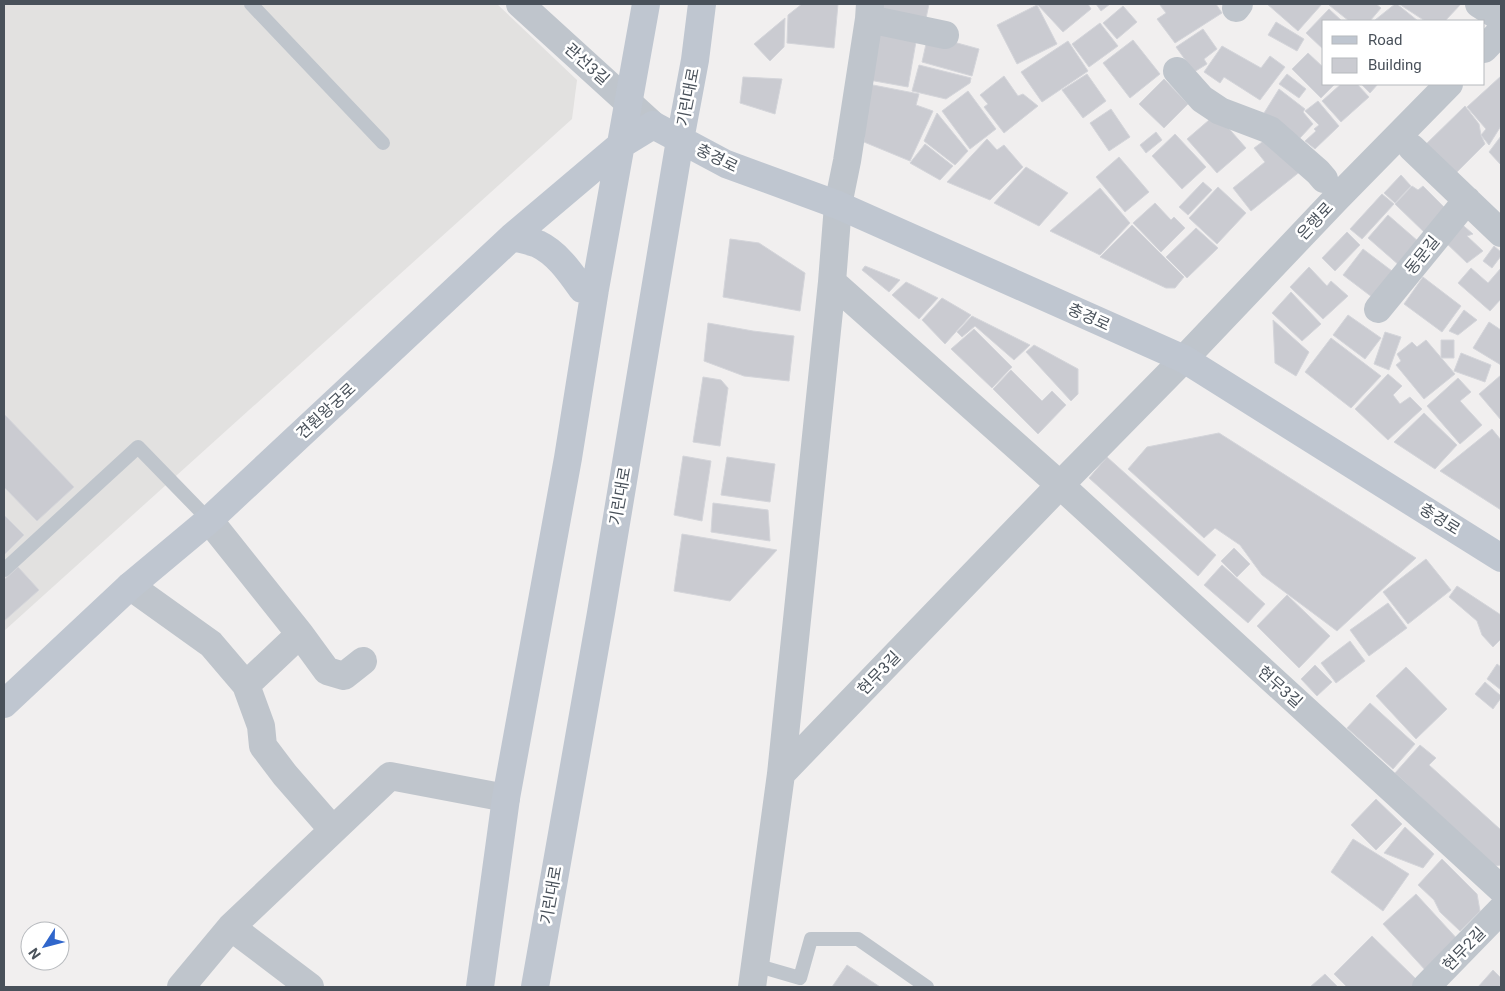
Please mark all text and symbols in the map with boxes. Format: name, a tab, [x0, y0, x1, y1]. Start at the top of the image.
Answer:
legend	[1322, 20, 1485, 85]
text: Road	[1368, 31, 1402, 49]
street label: 관선3길	[561, 39, 613, 89]
text: Building	[1368, 56, 1422, 74]
street label: 기린대로	[673, 66, 703, 128]
street label: 충경로	[693, 140, 741, 176]
street label: 은행로	[1293, 198, 1337, 244]
street label: 동문길	[1401, 232, 1443, 278]
street label: 충경로	[1065, 299, 1113, 335]
street label: 견훤왕궁로	[293, 379, 360, 443]
street label: 기린대로	[606, 465, 635, 527]
street label: 충경로	[1416, 499, 1464, 539]
street label: 현무3길	[854, 647, 904, 699]
street label: 현무3길	[1254, 662, 1306, 712]
street label: 기린대로	[537, 864, 566, 926]
north arrow	[20, 921, 70, 971]
street label: 현무2길	[1439, 923, 1489, 975]
text: N	[25, 945, 44, 962]

